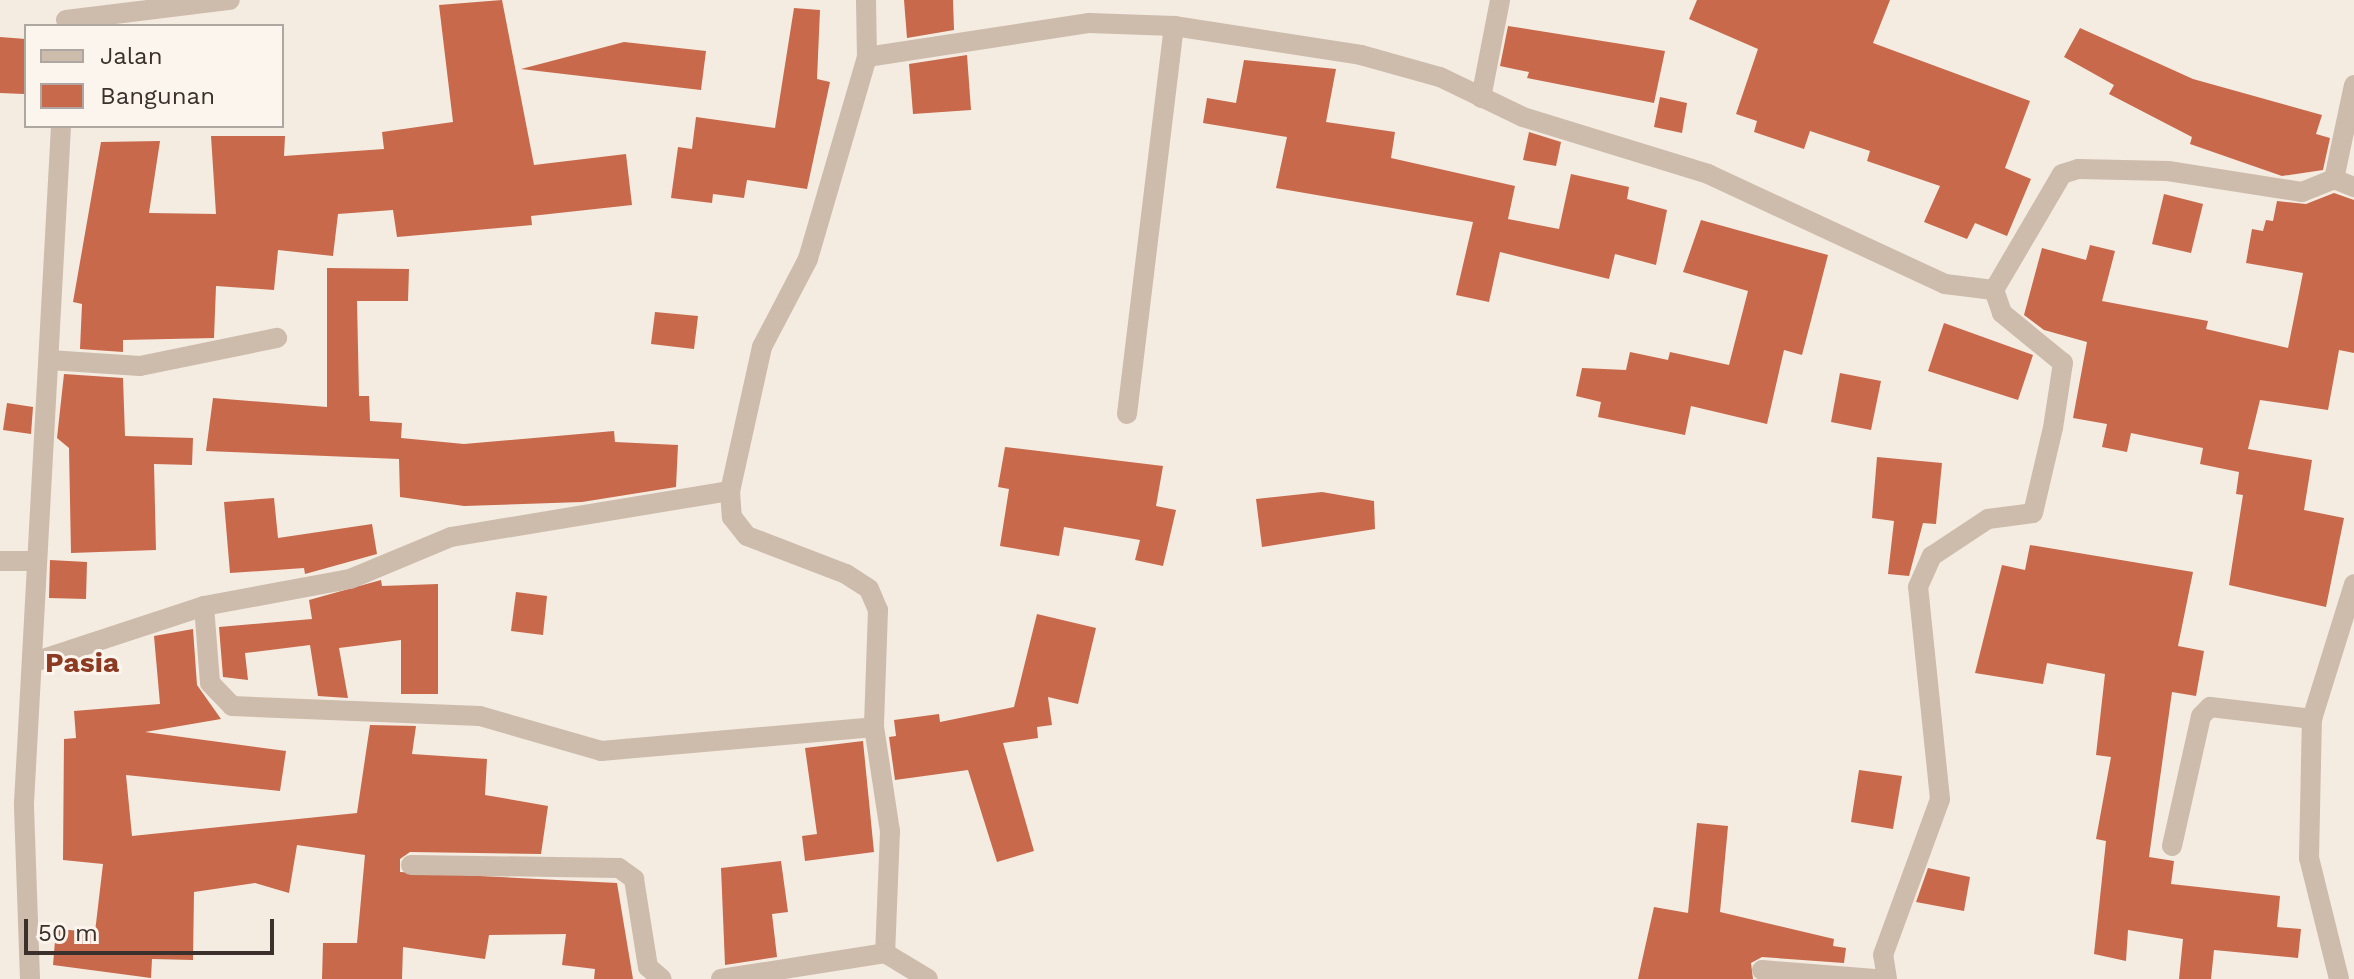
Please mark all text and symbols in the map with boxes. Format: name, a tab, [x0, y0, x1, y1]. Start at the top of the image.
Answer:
legend	[24, 24, 284, 128]
text: Jalan	[100, 42, 163, 70]
text: Bangunan	[100, 82, 215, 110]
district label: Pasia	[45, 646, 119, 680]
scale bar	[28, 903, 278, 953]
text: 50 m	[38, 919, 98, 947]

